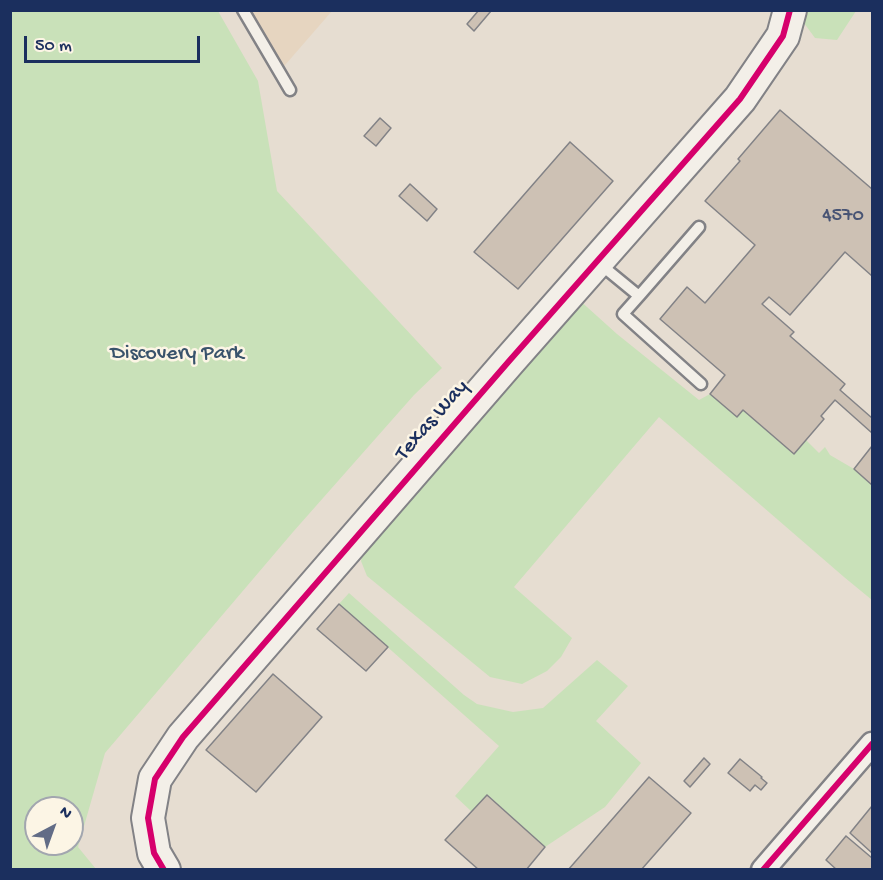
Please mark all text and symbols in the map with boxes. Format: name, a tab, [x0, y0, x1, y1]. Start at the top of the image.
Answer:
scale bar	[27, 24, 202, 62]
text: 50 m	[35, 36, 72, 57]
house number: 4570	[822, 205, 864, 229]
park label: Discovery Park	[111, 342, 243, 368]
street label: Texas Way	[391, 375, 475, 467]
north arrow	[24, 796, 84, 856]
text: N	[55, 803, 75, 824]

